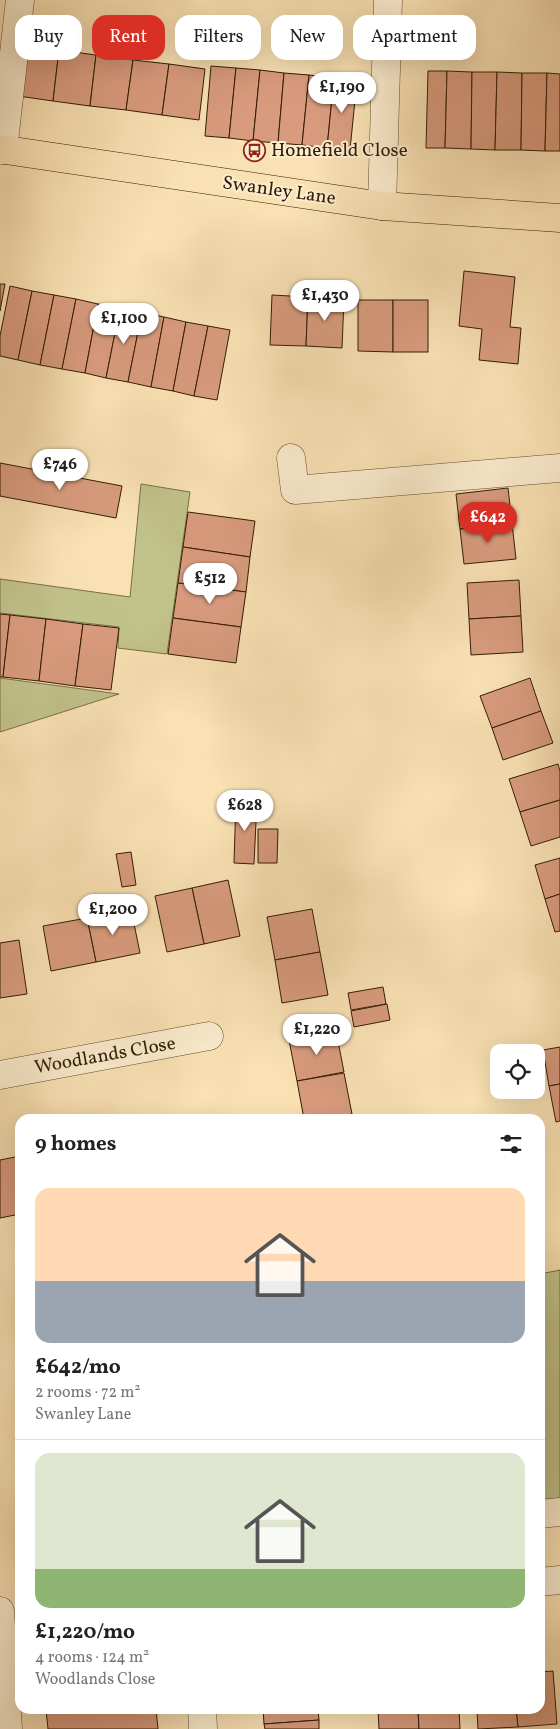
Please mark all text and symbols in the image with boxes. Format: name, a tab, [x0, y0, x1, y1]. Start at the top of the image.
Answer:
chip: Buy	[15, 15, 82, 60]
chip: Rent	[92, 15, 165, 60]
chip: Filters	[175, 15, 261, 60]
chip: New	[271, 15, 343, 60]
chip: Apartment	[353, 15, 476, 60]
pin: £1,190	[301, 72, 383, 114]
text: £1,190	[319, 77, 365, 99]
place label: Homefield Close	[271, 138, 408, 164]
bus stop icon: Homefield Close	[243, 139, 267, 163]
street label: Swanley Lane	[221, 170, 337, 212]
pin: £1,430	[284, 280, 366, 322]
text: £1,430	[301, 285, 349, 307]
pin: £1,100	[83, 302, 165, 345]
text: £1,100	[101, 308, 147, 330]
pin: £746	[30, 448, 90, 491]
text: £746	[43, 454, 77, 476]
pin: £642	[458, 502, 518, 544]
text: £642	[470, 507, 506, 529]
pin: £512	[180, 562, 240, 605]
text: £512	[194, 568, 226, 590]
pin: £628	[215, 790, 275, 832]
text: £628	[227, 795, 263, 817]
pin: £1,200	[72, 894, 154, 936]
text: £1,200	[89, 899, 137, 921]
pin: £1,220	[276, 1014, 358, 1056]
text: £1,220	[294, 1019, 340, 1041]
street label: Woodlands Close	[32, 1031, 178, 1081]
map controls	[490, 1044, 545, 1099]
button: locate	[490, 1044, 545, 1099]
text: 9 homes	[35, 1130, 116, 1159]
icon: filters	[497, 1130, 525, 1158]
icon: home	[235, 1220, 325, 1310]
text: £642/mo	[35, 1353, 121, 1382]
text: 2 rooms · 72 m²	[35, 1382, 140, 1404]
text: Swanley Lane	[35, 1404, 131, 1426]
icon: home	[235, 1486, 325, 1576]
text: £1,220/mo	[35, 1618, 135, 1647]
text: 4 rooms · 124 m²	[35, 1647, 149, 1669]
text: Woodlands Close	[35, 1669, 155, 1691]

